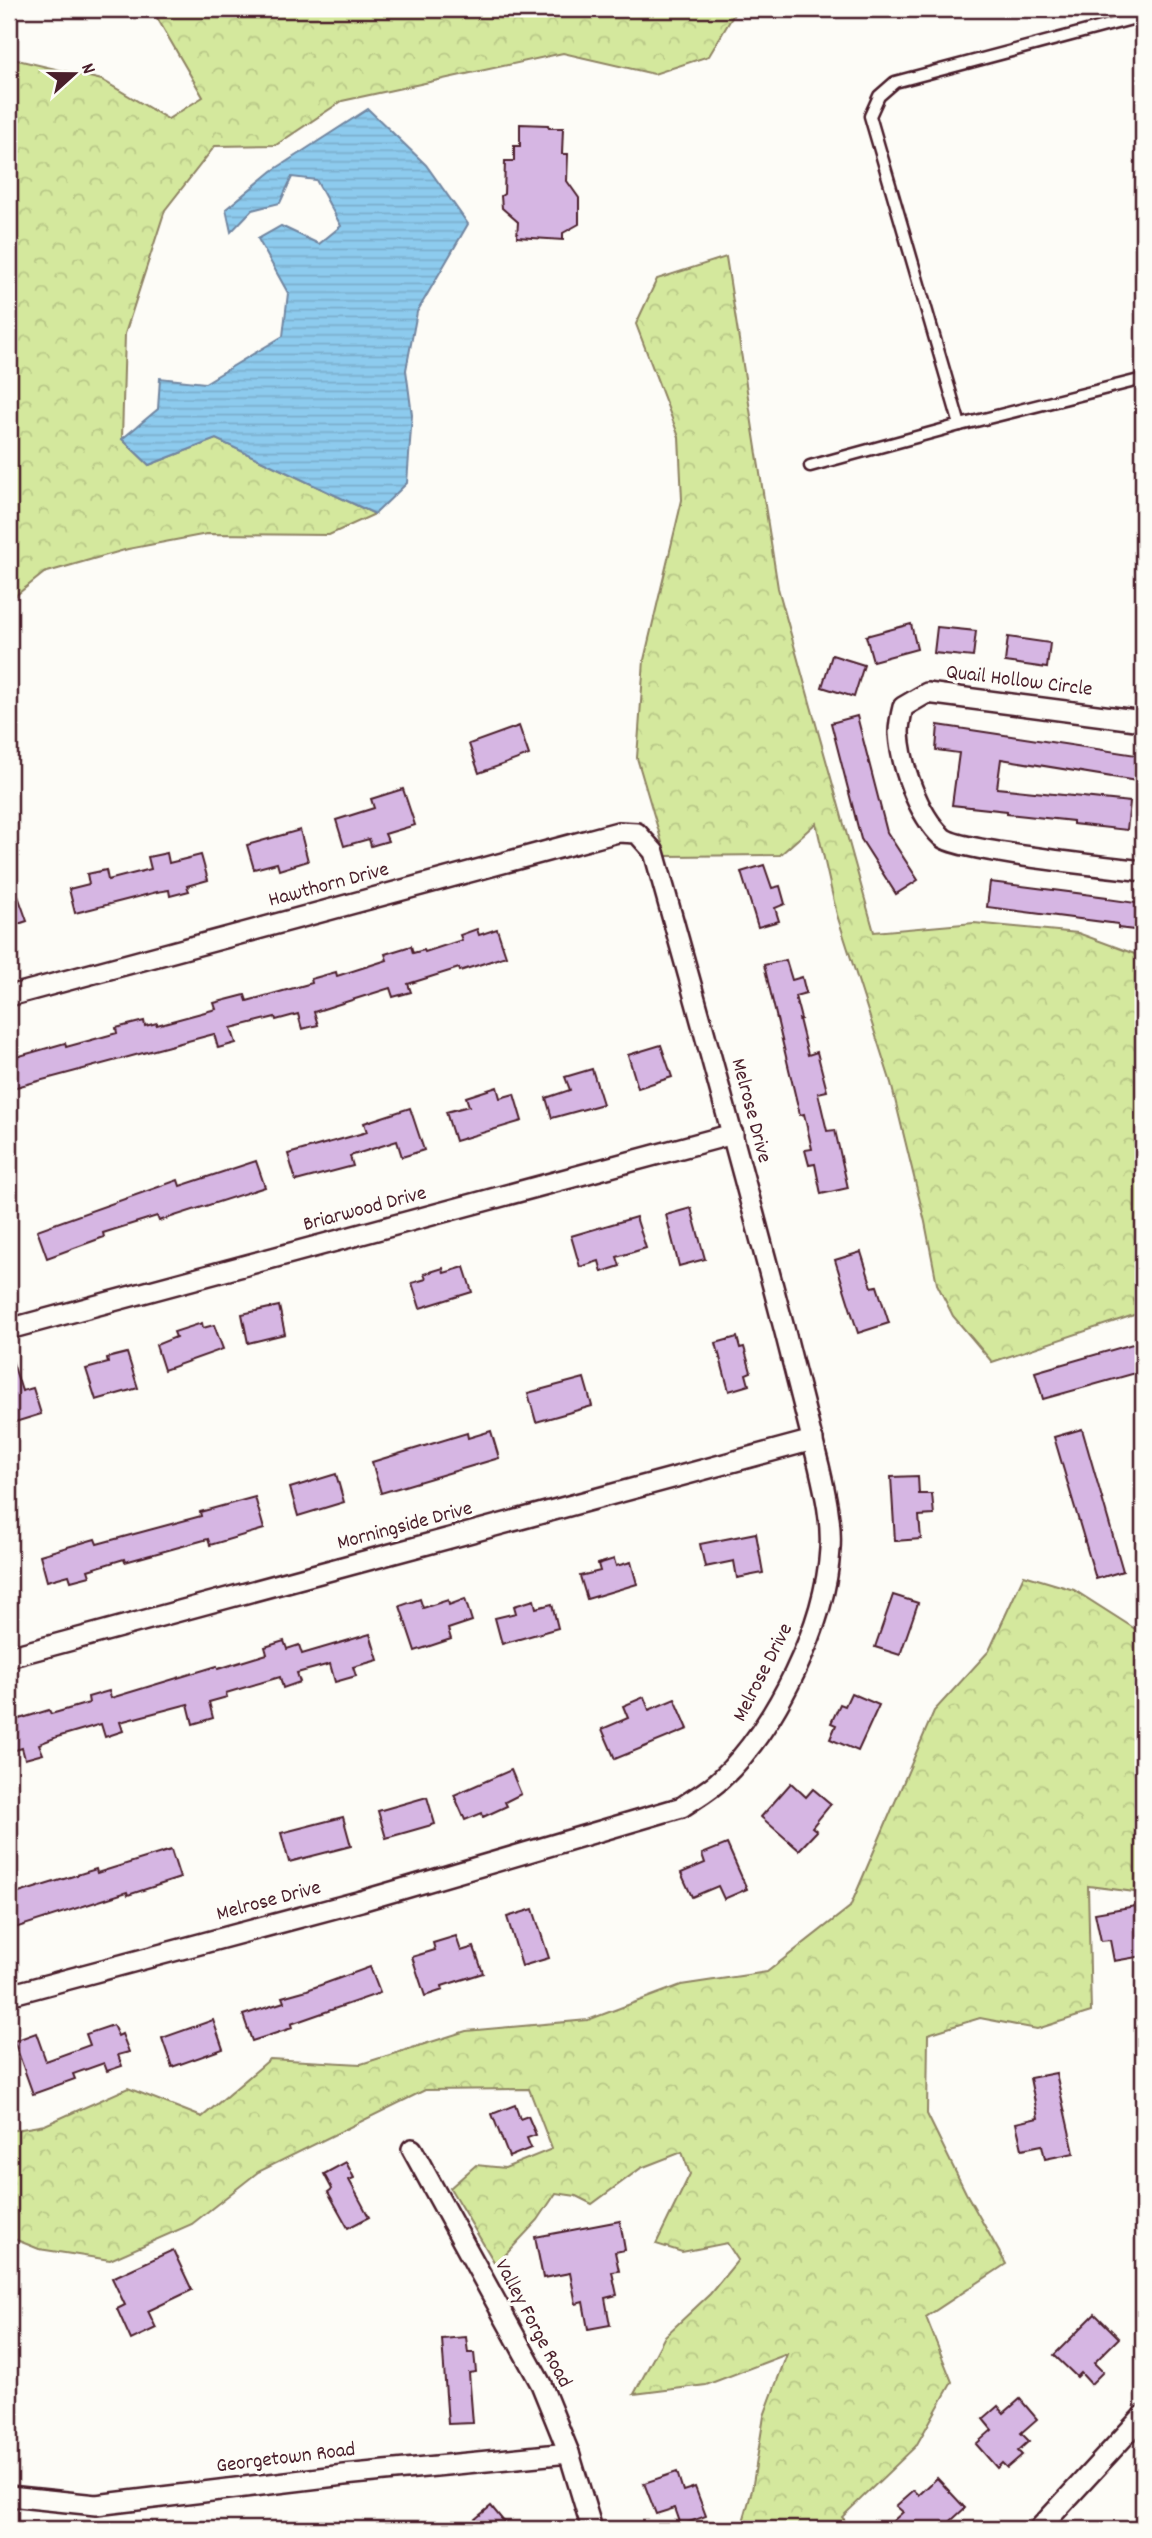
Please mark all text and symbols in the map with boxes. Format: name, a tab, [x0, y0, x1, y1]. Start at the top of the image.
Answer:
north arrow	[38, 38, 108, 108]
text: N	[72, 60, 101, 78]
street label: Quail Hollow Circle	[944, 658, 1094, 706]
street label: Hawthorn Drive	[265, 856, 393, 916]
street label: Melrose Drive	[722, 1055, 778, 1167]
street label: Briarwood Drive	[300, 1179, 430, 1241]
street label: Morningside Drive	[334, 1495, 476, 1559]
street label: Melrose Drive	[726, 1619, 802, 1727]
street label: Melrose Drive	[213, 1874, 325, 1930]
street label: Valley Forge Road	[486, 2254, 578, 2394]
street label: Georgetown Road	[215, 2436, 357, 2482]

